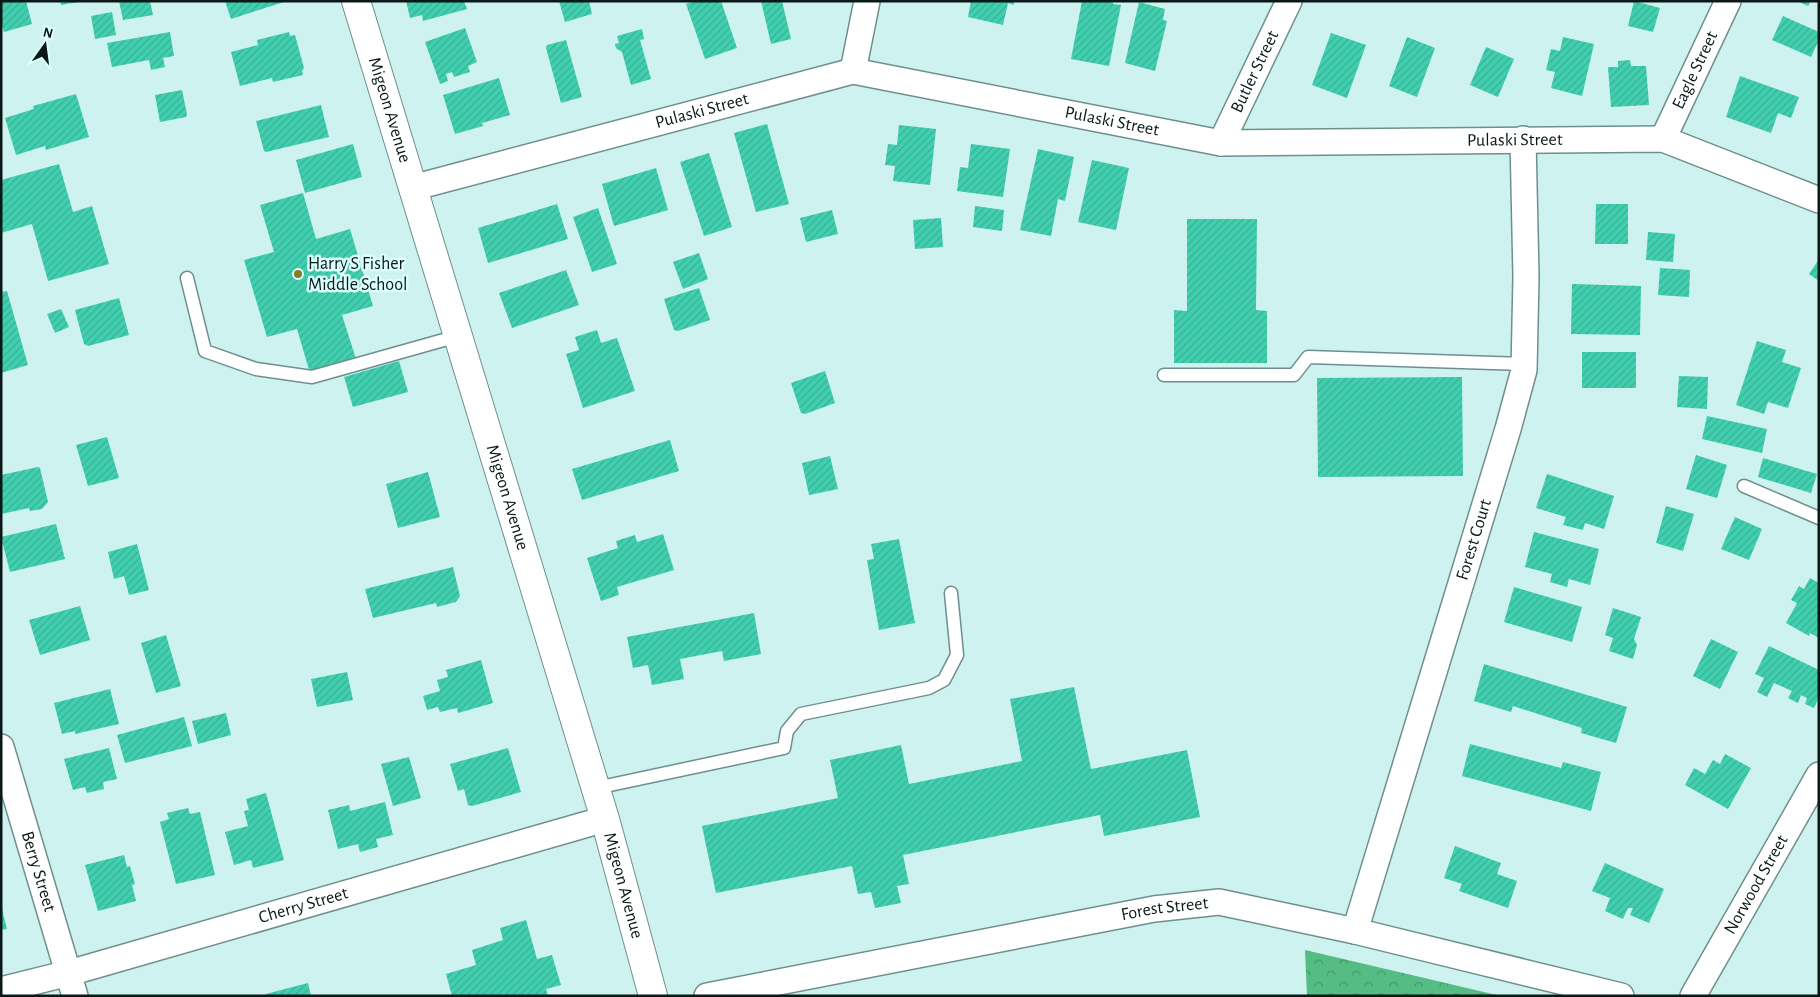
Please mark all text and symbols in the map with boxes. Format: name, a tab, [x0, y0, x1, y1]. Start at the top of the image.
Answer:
north arrow	[20, 20, 70, 70]
text: N	[41, 25, 54, 41]
street label: Butler Street	[1228, 28, 1282, 116]
street label: Eagle Street	[1669, 28, 1721, 112]
street label: Migeon Avenue	[365, 55, 414, 165]
street label: Pulaski Street	[653, 90, 751, 132]
street label: Pulaski Street	[1063, 104, 1161, 140]
street label: Pulaski Street	[1467, 131, 1563, 150]
place label: Harry S Fisher Middle School	[308, 255, 407, 294]
marker: Harry S Fisher Middle School	[292, 268, 304, 280]
street label: Migeon Avenue	[483, 443, 532, 552]
street label: Forest Court	[1453, 497, 1495, 582]
street label: Berry Street	[18, 829, 59, 914]
street label: Migeon Avenue	[600, 831, 646, 941]
street label: Norwood Street	[1721, 832, 1792, 937]
street label: Cherry Street	[257, 884, 350, 927]
street label: Forest Street	[1120, 894, 1209, 924]

